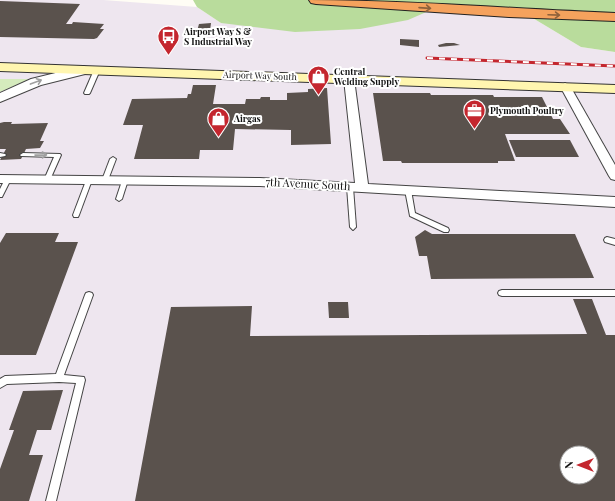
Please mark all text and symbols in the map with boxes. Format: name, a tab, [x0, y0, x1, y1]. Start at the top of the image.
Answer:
one-way arrow	[418, 4, 431, 11]
one-way arrow	[547, 11, 560, 19]
bus stop icon: Airport Way S & S Industrial Way	[155, 24, 181, 57]
place label: Airport Way S & S Industrial Way	[183, 25, 252, 47]
shop icon: Central Welding Supply	[306, 64, 332, 97]
place label: Central Welding Supply	[333, 65, 399, 87]
street label: Airport Way South	[222, 68, 298, 82]
one-way arrow	[29, 78, 41, 86]
office icon: Plymouth Poultry	[461, 98, 487, 131]
place label: Plymouth Poultry	[490, 104, 564, 116]
shop icon: Airgas	[205, 106, 231, 139]
place label: Airgas	[233, 112, 261, 124]
one-way arrow	[34, 151, 47, 159]
street label: 7th Avenue South	[265, 174, 351, 193]
north arrow	[559, 445, 599, 485]
text: N	[561, 461, 576, 469]

